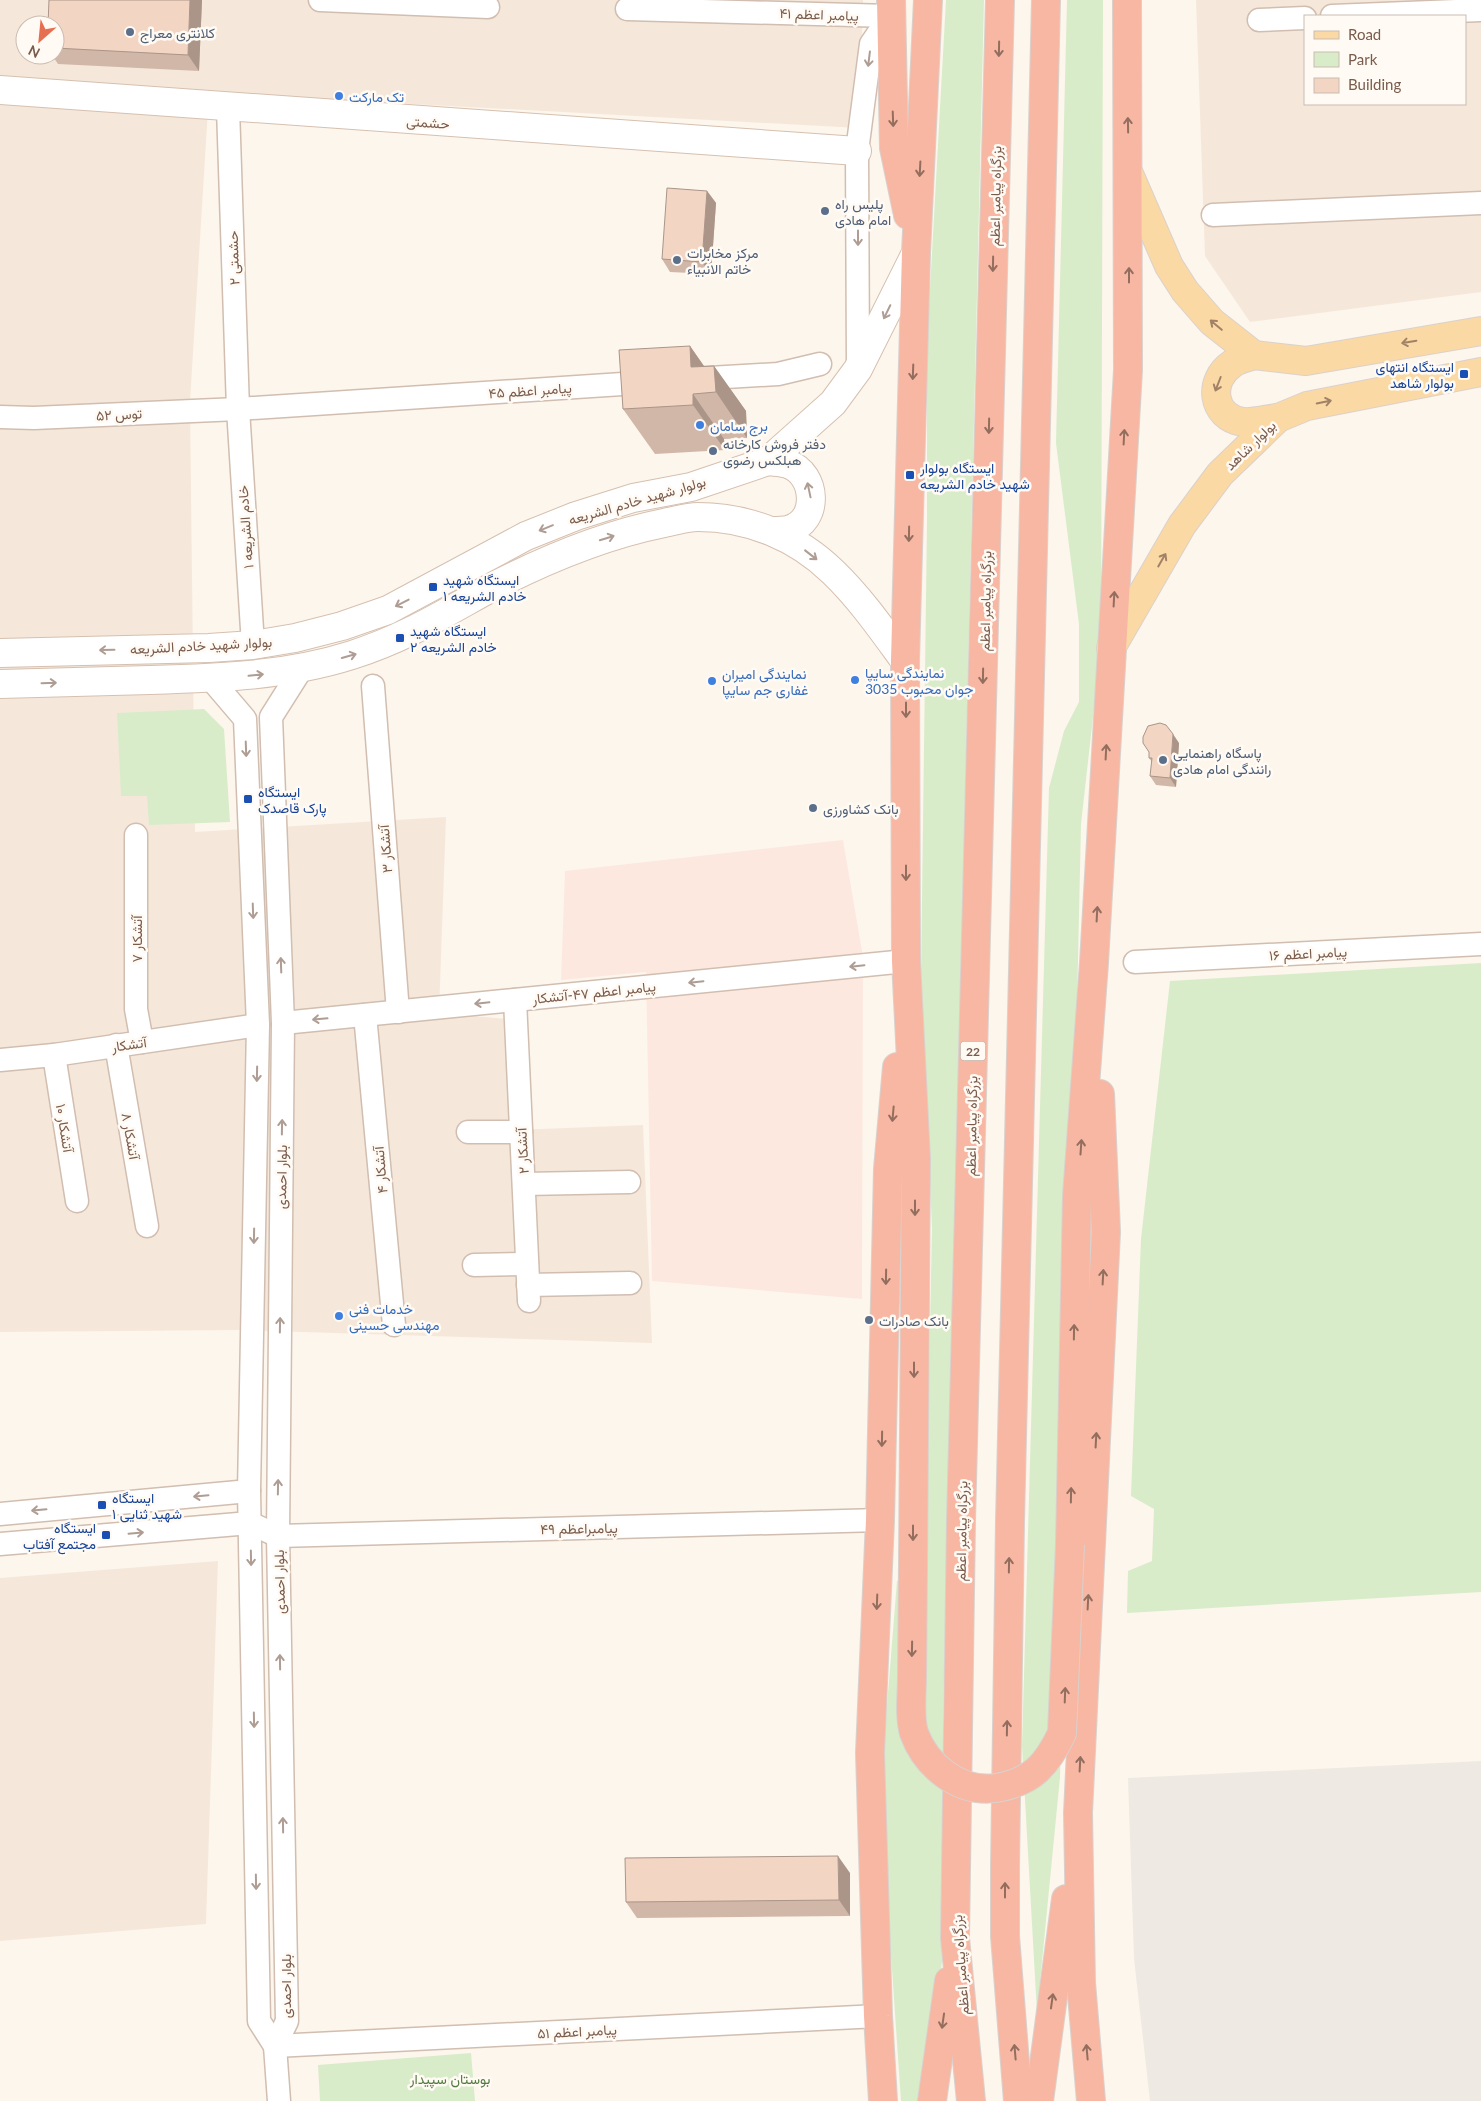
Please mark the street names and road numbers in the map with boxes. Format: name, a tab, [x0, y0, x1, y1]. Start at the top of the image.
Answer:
street label: پیامبر اعظم ۴۱	[779, 4, 859, 26]
street label: حشمتی	[406, 112, 450, 133]
street label: بزرگراه پیامبر اعظم	[986, 146, 1006, 246]
street label: حشمتی ۲	[224, 231, 243, 285]
street label: پیامبر اعظم ۴۵	[488, 379, 573, 403]
street label: توس ۵۲	[95, 404, 143, 425]
street label: بولوار شاهد	[1221, 417, 1280, 474]
street label: بولوار شهید خادم الشریعه	[566, 472, 708, 529]
street label: خادم الشریعه ۱	[234, 485, 257, 569]
street label: بزرگراه پیامبر اعظم	[976, 551, 996, 651]
street label: بولوار شهید خادم الشریعه	[130, 633, 272, 658]
street label: آتشکار ۳	[375, 823, 396, 874]
street label: آتشکار ۷	[128, 914, 146, 963]
street label: پیامبر اعظم ۱۶	[1268, 942, 1348, 966]
street label: پیامبر اعظم ۴۷-آتشکار	[530, 977, 657, 1009]
street label: آتشکار	[109, 1033, 150, 1056]
road number: 22	[960, 1042, 986, 1060]
street label: بزرگراه پیامبر اعظم	[962, 1076, 982, 1176]
street label: آتشکار ۱۰	[52, 1103, 77, 1155]
street label: آتشکار ۸	[118, 1111, 144, 1163]
street label: آتشکار ۲	[512, 1126, 533, 1175]
street label: آتشکار ۴	[369, 1144, 392, 1194]
street label: بلوار احمدی	[272, 1145, 291, 1209]
street label: بزرگراه پیامبر اعظم	[952, 1481, 972, 1581]
street label: پیامبراعظم ۴۹	[540, 1519, 618, 1539]
street label: بلوار احمدی	[270, 1550, 289, 1614]
street label: بزرگراه پیامبر اعظم	[948, 1914, 974, 2016]
street label: بلوار احمدی	[277, 1954, 295, 2018]
street label: پیامبر اعظم ۵۱	[537, 2020, 617, 2044]

